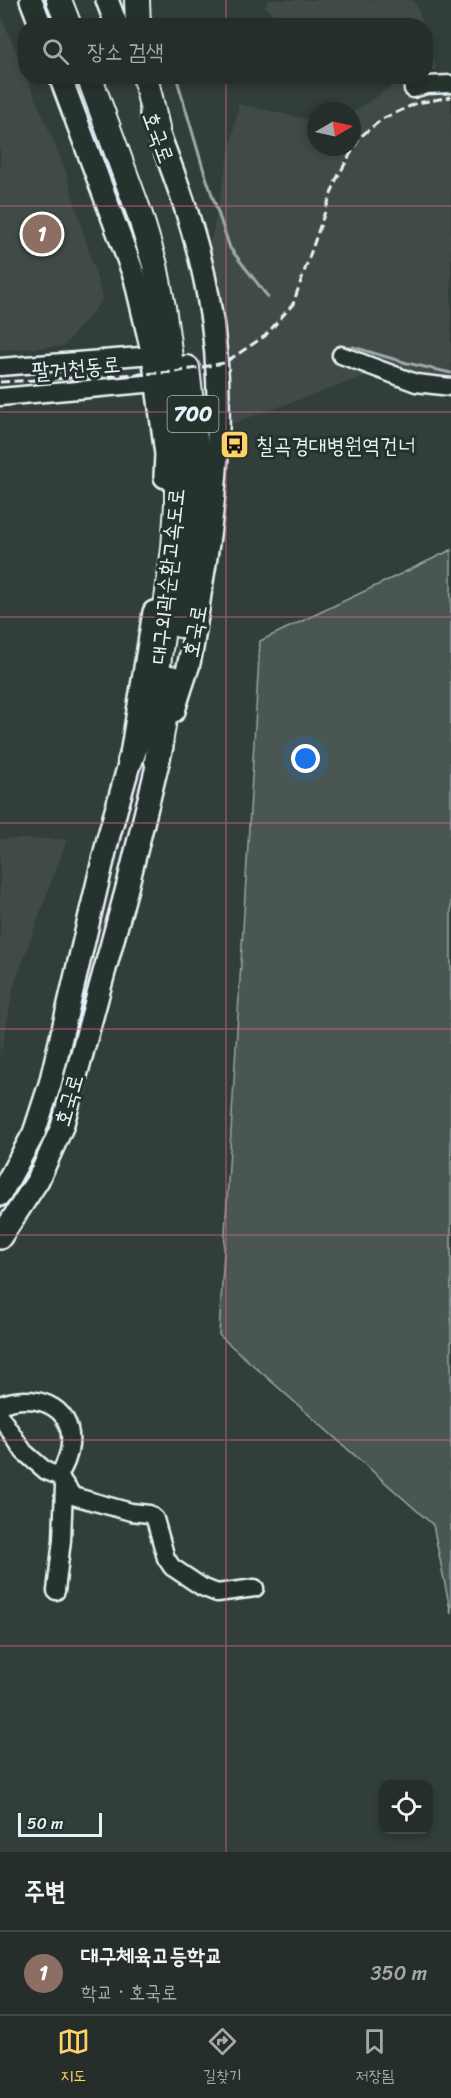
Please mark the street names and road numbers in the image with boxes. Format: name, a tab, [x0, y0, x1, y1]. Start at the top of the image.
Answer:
street label: 호국로	[131, 106, 186, 169]
street label: 팔거천동로	[30, 344, 122, 391]
road number: 700	[168, 396, 218, 432]
street label: 대구외곽순환고속도로	[139, 486, 196, 666]
street label: 호국로	[171, 602, 218, 661]
street label: 호국로	[42, 1069, 95, 1131]

